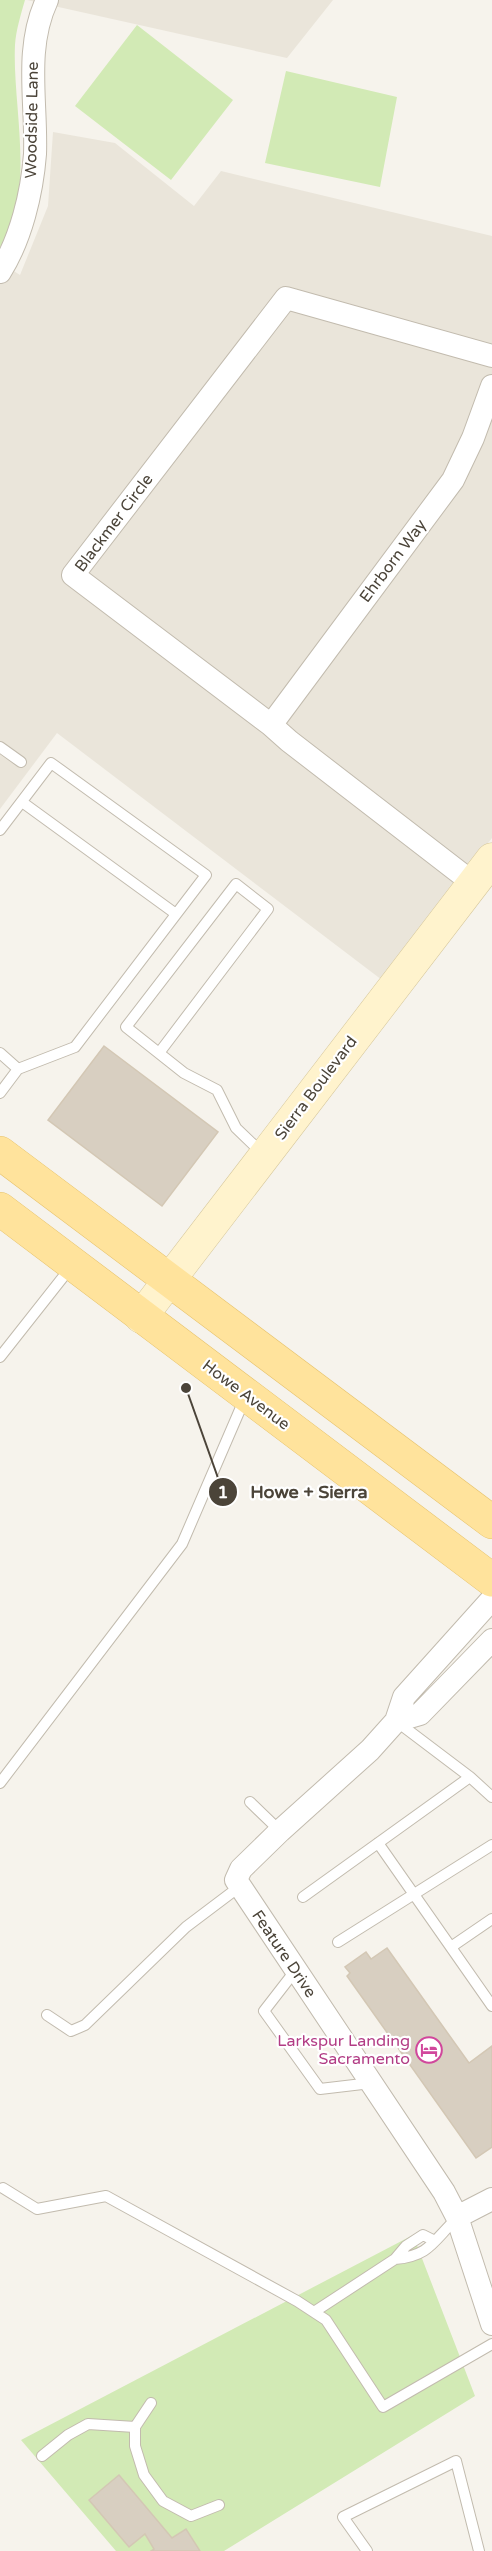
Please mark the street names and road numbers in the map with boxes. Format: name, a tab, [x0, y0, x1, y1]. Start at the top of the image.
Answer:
street label: Woodside Lane	[21, 61, 43, 179]
street label: Blackmer Circle	[71, 470, 157, 576]
street label: Ehrborn Way	[355, 515, 431, 607]
street label: Sierra Boulevard	[270, 1032, 362, 1144]
street label: Howe Avenue	[198, 1356, 294, 1434]
street label: Feature Drive	[247, 1906, 321, 2002]

